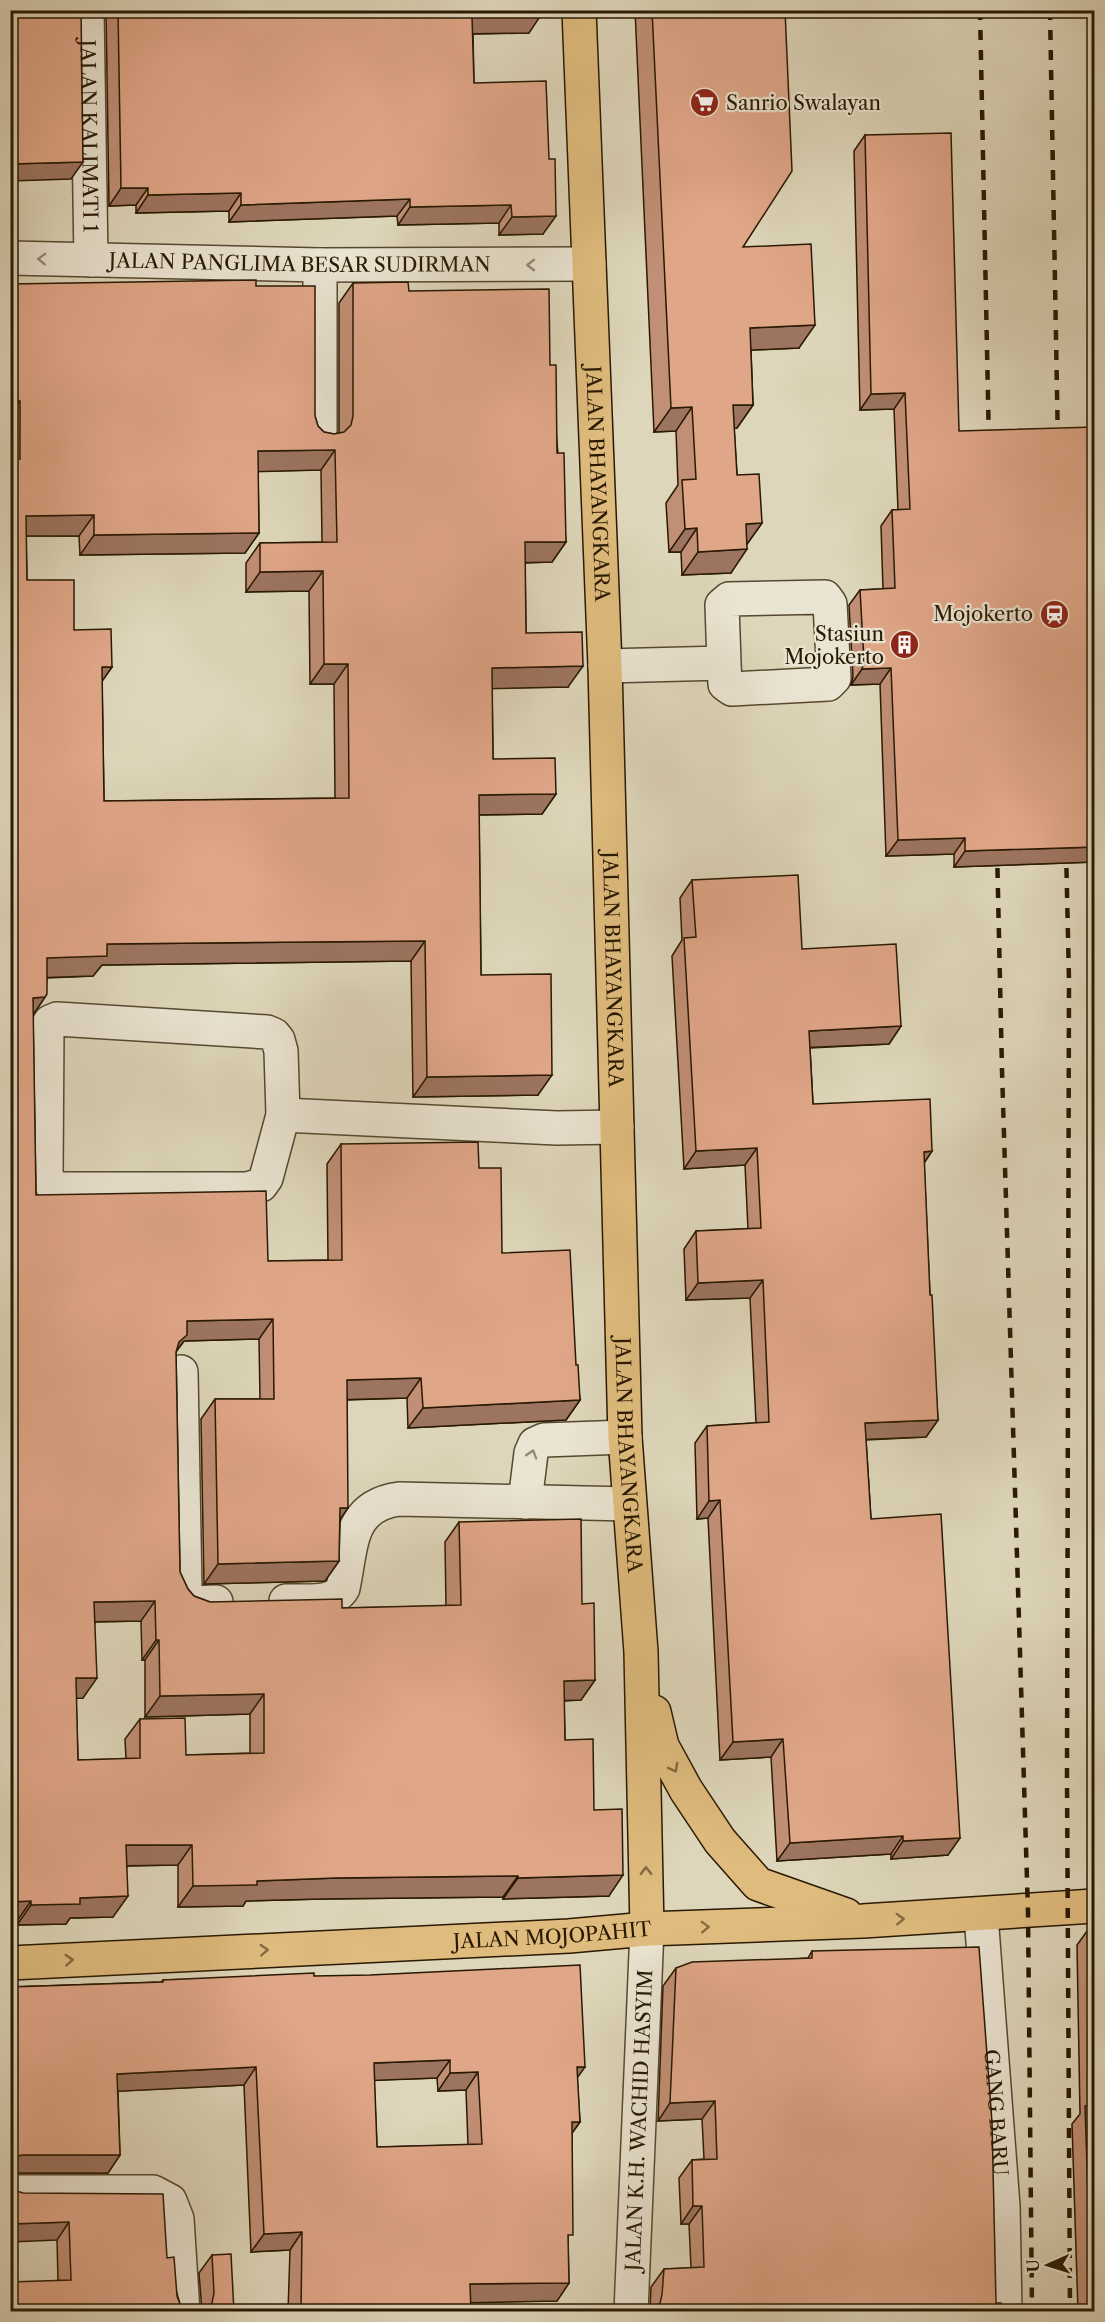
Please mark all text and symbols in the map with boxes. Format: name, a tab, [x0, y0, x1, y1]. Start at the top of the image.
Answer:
street label: JALAN KALIMATI 1	[75, 36, 103, 233]
supermarket icon: Sanrio Swalayan	[689, 87, 721, 119]
place label: Sanrio Swalayan	[726, 91, 882, 115]
street label: JALAN PANGLIMA BESAR SUDIRMAN	[106, 248, 491, 277]
one-way arrow	[37, 253, 46, 265]
one-way arrow	[526, 259, 535, 271]
street label: JALAN BHAYANGKARA	[581, 362, 614, 603]
station icon: Mojokerto	[1038, 598, 1070, 630]
place label: Mojokerto	[933, 602, 1033, 626]
place label: Stasiun Mojokerto	[784, 622, 884, 669]
building icon: Stasiun Mojokerto	[889, 629, 921, 661]
street label: JALAN BHAYANGKARA	[598, 848, 628, 1089]
street label: JALAN BHAYANGKARA	[610, 1334, 647, 1575]
one-way arrow	[525, 1449, 537, 1460]
one-way arrow	[667, 1762, 678, 1772]
one-way arrow	[640, 1866, 652, 1875]
one-way arrow	[896, 1913, 905, 1926]
street label: JALAN MOJOPAHIT	[450, 1917, 652, 1954]
one-way arrow	[701, 1921, 710, 1933]
one-way arrow	[259, 1944, 268, 1957]
one-way arrow	[64, 1953, 73, 1966]
street label: JALAN K.H. WACHID HASYIM	[621, 1969, 657, 2274]
street label: GANG BARU	[979, 2048, 1013, 2176]
north arrow	[1018, 2235, 1078, 2295]
text: U	[1023, 2259, 1043, 2273]

